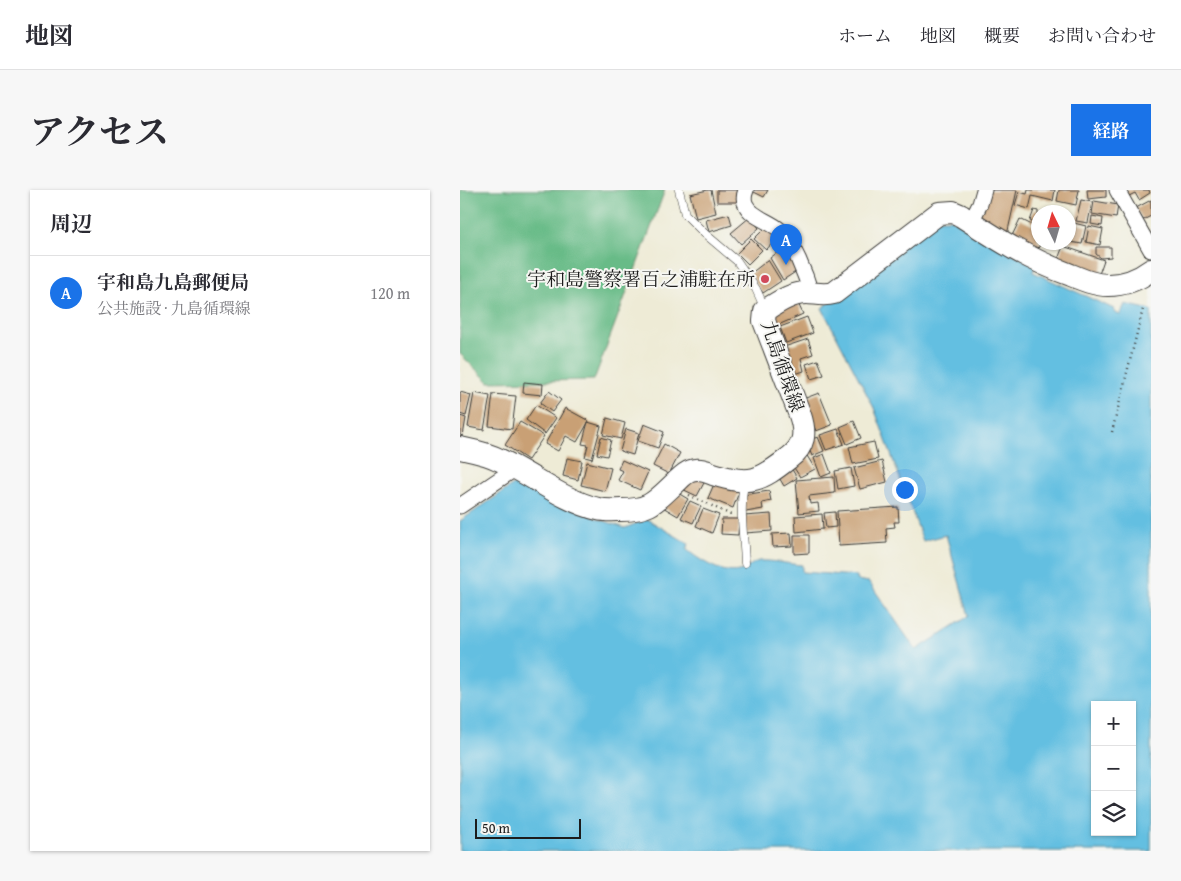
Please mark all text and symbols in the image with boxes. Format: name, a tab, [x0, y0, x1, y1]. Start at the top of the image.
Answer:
text: 地図	[25, 18, 73, 53]
text: ホーム	[838, 22, 892, 49]
text: 地図	[920, 22, 956, 49]
text: 概要	[984, 22, 1020, 49]
text: お問い合わせ	[1048, 22, 1156, 49]
button: 経路	[1071, 104, 1151, 156]
text: アクセス	[30, 106, 169, 157]
north arrow	[1031, 205, 1076, 250]
text: 周辺	[50, 208, 92, 239]
pin: A	[770, 224, 802, 265]
place label: 宇和島警察署百之浦駐在所	[527, 265, 755, 293]
text: 宇和島九島郵便局	[97, 268, 249, 296]
marker: 宇和島警察署百之浦駐在所	[759, 273, 771, 285]
text: A	[61, 281, 71, 305]
text: 120 m	[370, 281, 410, 305]
text: 公共施設 · 九島循環線	[97, 296, 251, 320]
street label: 九島循環線	[754, 317, 812, 415]
your location	[892, 477, 918, 503]
map controls	[1091, 701, 1136, 836]
button: +	[1091, 701, 1136, 746]
button: −	[1091, 746, 1136, 791]
button: layers	[1091, 791, 1136, 836]
scale bar	[475, 816, 581, 839]
text: 50 m	[482, 818, 510, 838]

